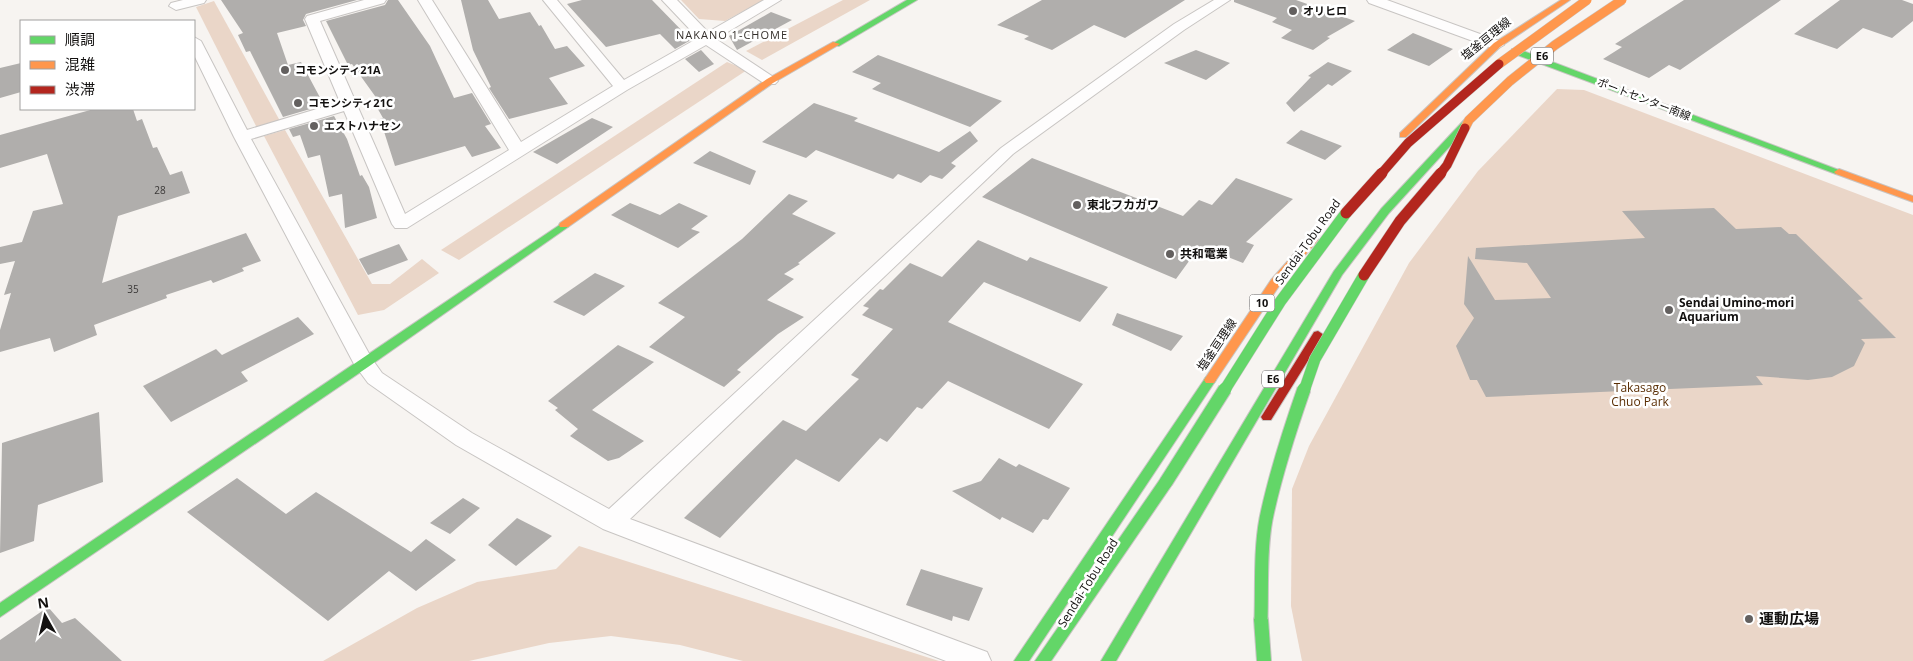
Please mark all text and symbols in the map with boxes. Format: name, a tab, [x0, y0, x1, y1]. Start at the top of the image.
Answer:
place label: オリヒロ	[1303, 3, 1347, 18]
marker: オリヒロ	[1287, 5, 1299, 17]
street label: 塩釜亘理線	[1457, 13, 1514, 64]
legend	[20, 20, 195, 110]
district label: NAKANO 1-CHOME	[676, 27, 788, 42]
text: 順調	[65, 29, 95, 49]
road number: E6	[1531, 48, 1553, 64]
text: 混雑	[65, 54, 95, 74]
place label: コモンシティ21A	[295, 62, 381, 77]
marker: コモンシティ21A	[279, 64, 291, 76]
street label: ポートセンター南線	[1595, 74, 1693, 123]
text: 渋滞	[65, 79, 95, 99]
place label: コモンシティ21C	[308, 95, 393, 110]
marker: コモンシティ21C	[292, 97, 304, 109]
place label: エストハナセン	[324, 118, 401, 133]
marker: エストハナセン	[308, 120, 320, 132]
house number: 28	[154, 183, 166, 197]
place label: 東北フカガワ	[1087, 196, 1159, 213]
street label: Sendai-Tobu Road	[1271, 196, 1344, 288]
marker: 東北フカガワ	[1071, 199, 1083, 211]
place label: 共和電業	[1180, 245, 1228, 262]
marker: 共和電業	[1164, 248, 1176, 260]
house number: 35	[127, 282, 139, 296]
road number: 10	[1250, 294, 1274, 312]
place label: Sendai Umino-mori Aquarium	[1679, 294, 1794, 325]
marker: Sendai Umino-mori Aquarium	[1663, 304, 1675, 316]
street label: 塩釜亘理線	[1193, 315, 1240, 374]
road number: E6	[1262, 370, 1284, 388]
park label: Takasago Chuo Park	[1611, 379, 1670, 410]
street label: Sendai-Tobu Road	[1053, 535, 1122, 630]
north arrow	[20, 591, 70, 641]
text: N	[36, 592, 50, 613]
place label: 運動広場	[1759, 608, 1819, 628]
marker: 運動広場	[1743, 613, 1755, 625]

